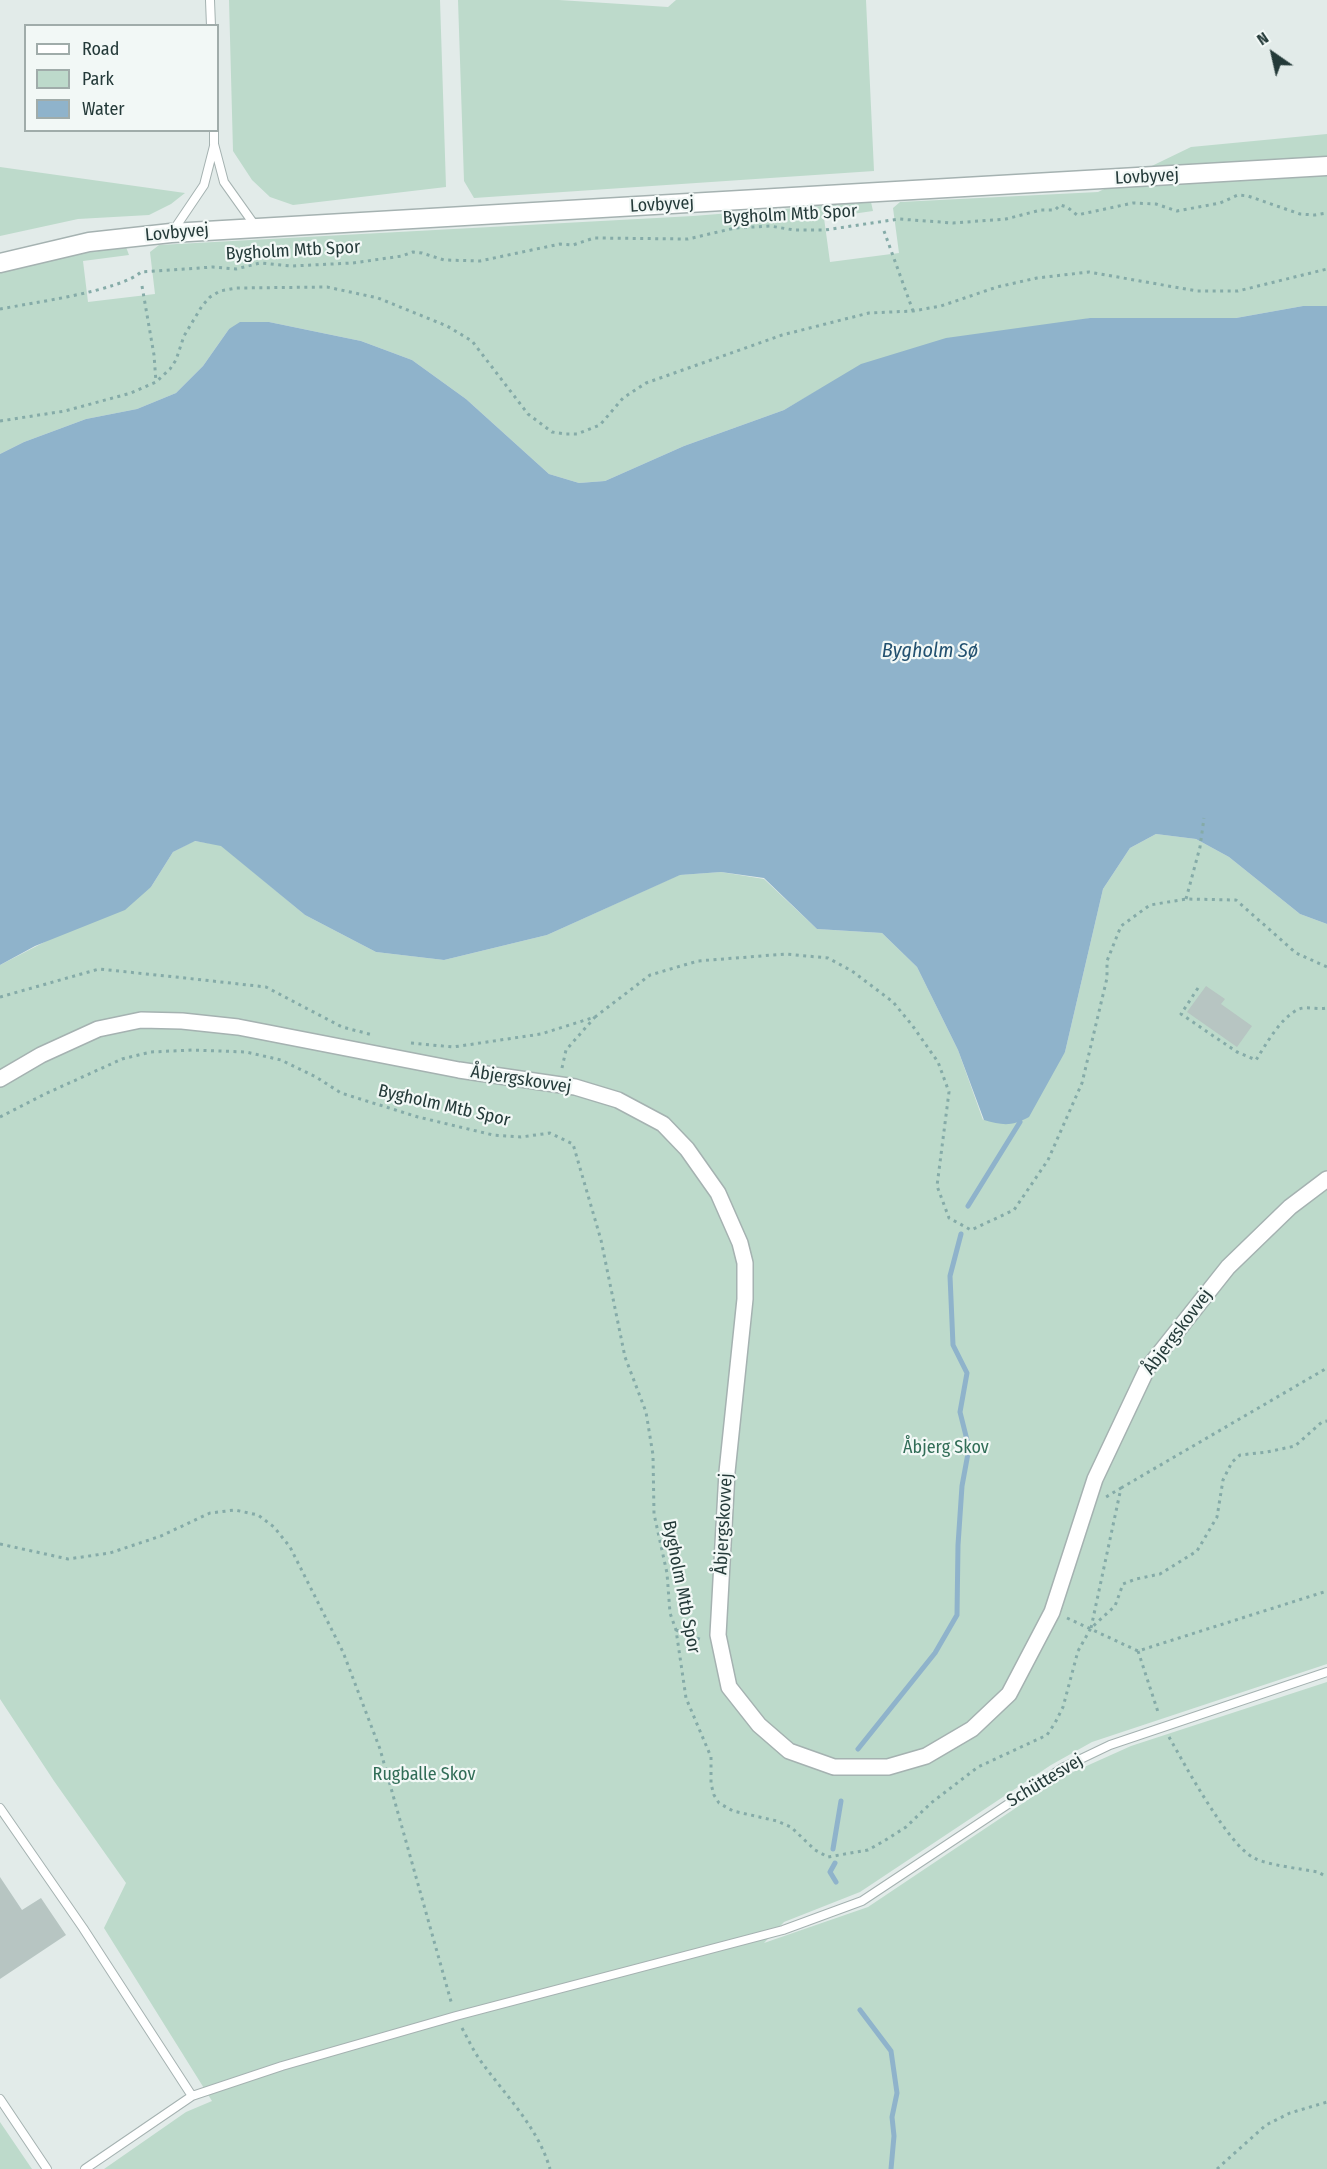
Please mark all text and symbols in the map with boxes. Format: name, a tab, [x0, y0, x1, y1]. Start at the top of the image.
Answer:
legend	[24, 24, 219, 132]
north arrow	[1243, 24, 1303, 84]
text: N	[1253, 28, 1272, 49]
text: Road	[82, 38, 119, 60]
text: Park	[82, 68, 114, 90]
text: Water	[82, 98, 125, 120]
street label: Lovbyvej	[1115, 165, 1179, 189]
street label: Lovbyvej	[630, 193, 694, 217]
street label: Bygholm Mtb Spor	[722, 201, 858, 229]
street label: Lovbyvej	[144, 219, 210, 247]
street label: Bygholm Mtb Spor	[225, 237, 361, 265]
water label: Bygholm Sø	[882, 639, 978, 663]
street label: Åbjergskovvej	[469, 1061, 573, 1099]
street label: Bygholm Mtb Spor	[376, 1080, 512, 1132]
street label: Åbjergskovvej	[1139, 1285, 1217, 1379]
park label: Åbjerg Skov	[903, 1437, 989, 1459]
street label: Åbjergskovvej	[711, 1473, 737, 1575]
street label: Bygholm Mtb Spor	[658, 1519, 704, 1655]
street label: Schüttesvej	[1003, 1750, 1087, 1812]
park label: Rugballe Skov	[373, 1764, 475, 1786]

